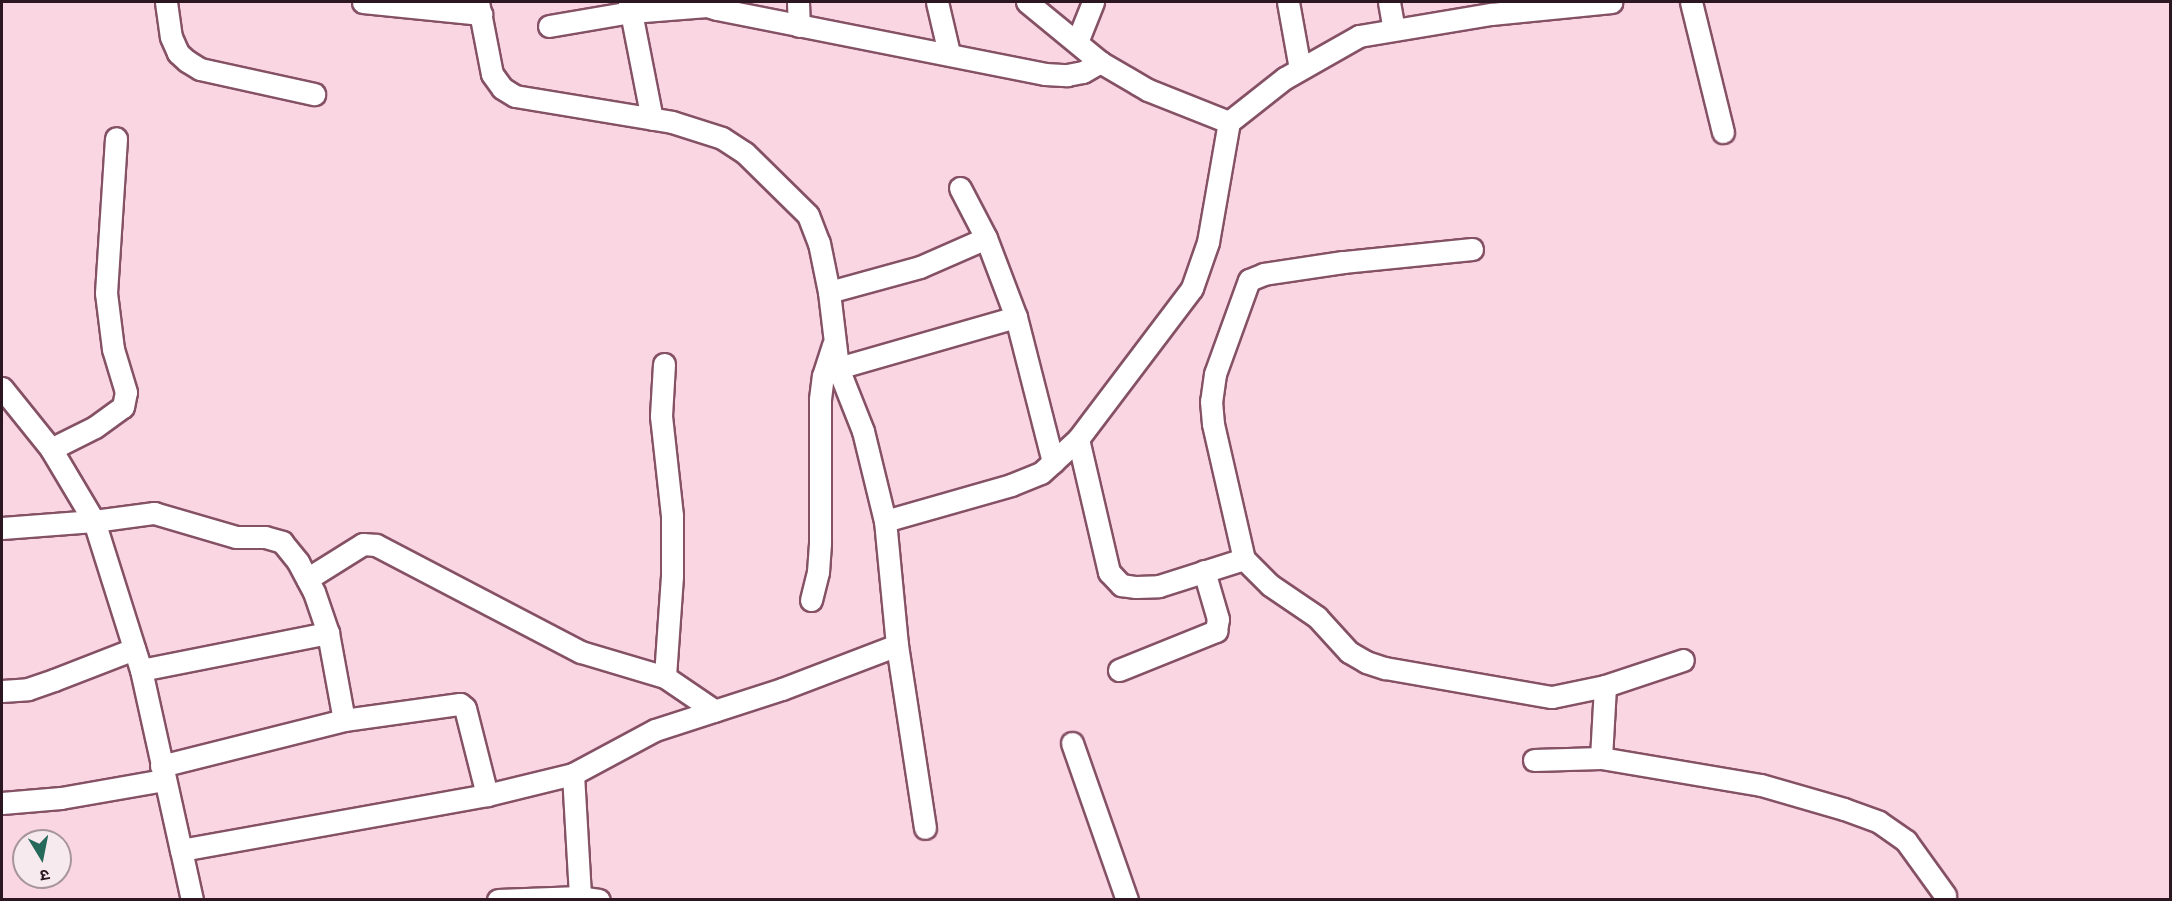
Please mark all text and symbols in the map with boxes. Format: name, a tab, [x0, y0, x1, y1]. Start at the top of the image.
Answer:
north arrow	[12, 829, 72, 889]
text: उ	[39, 865, 51, 885]

